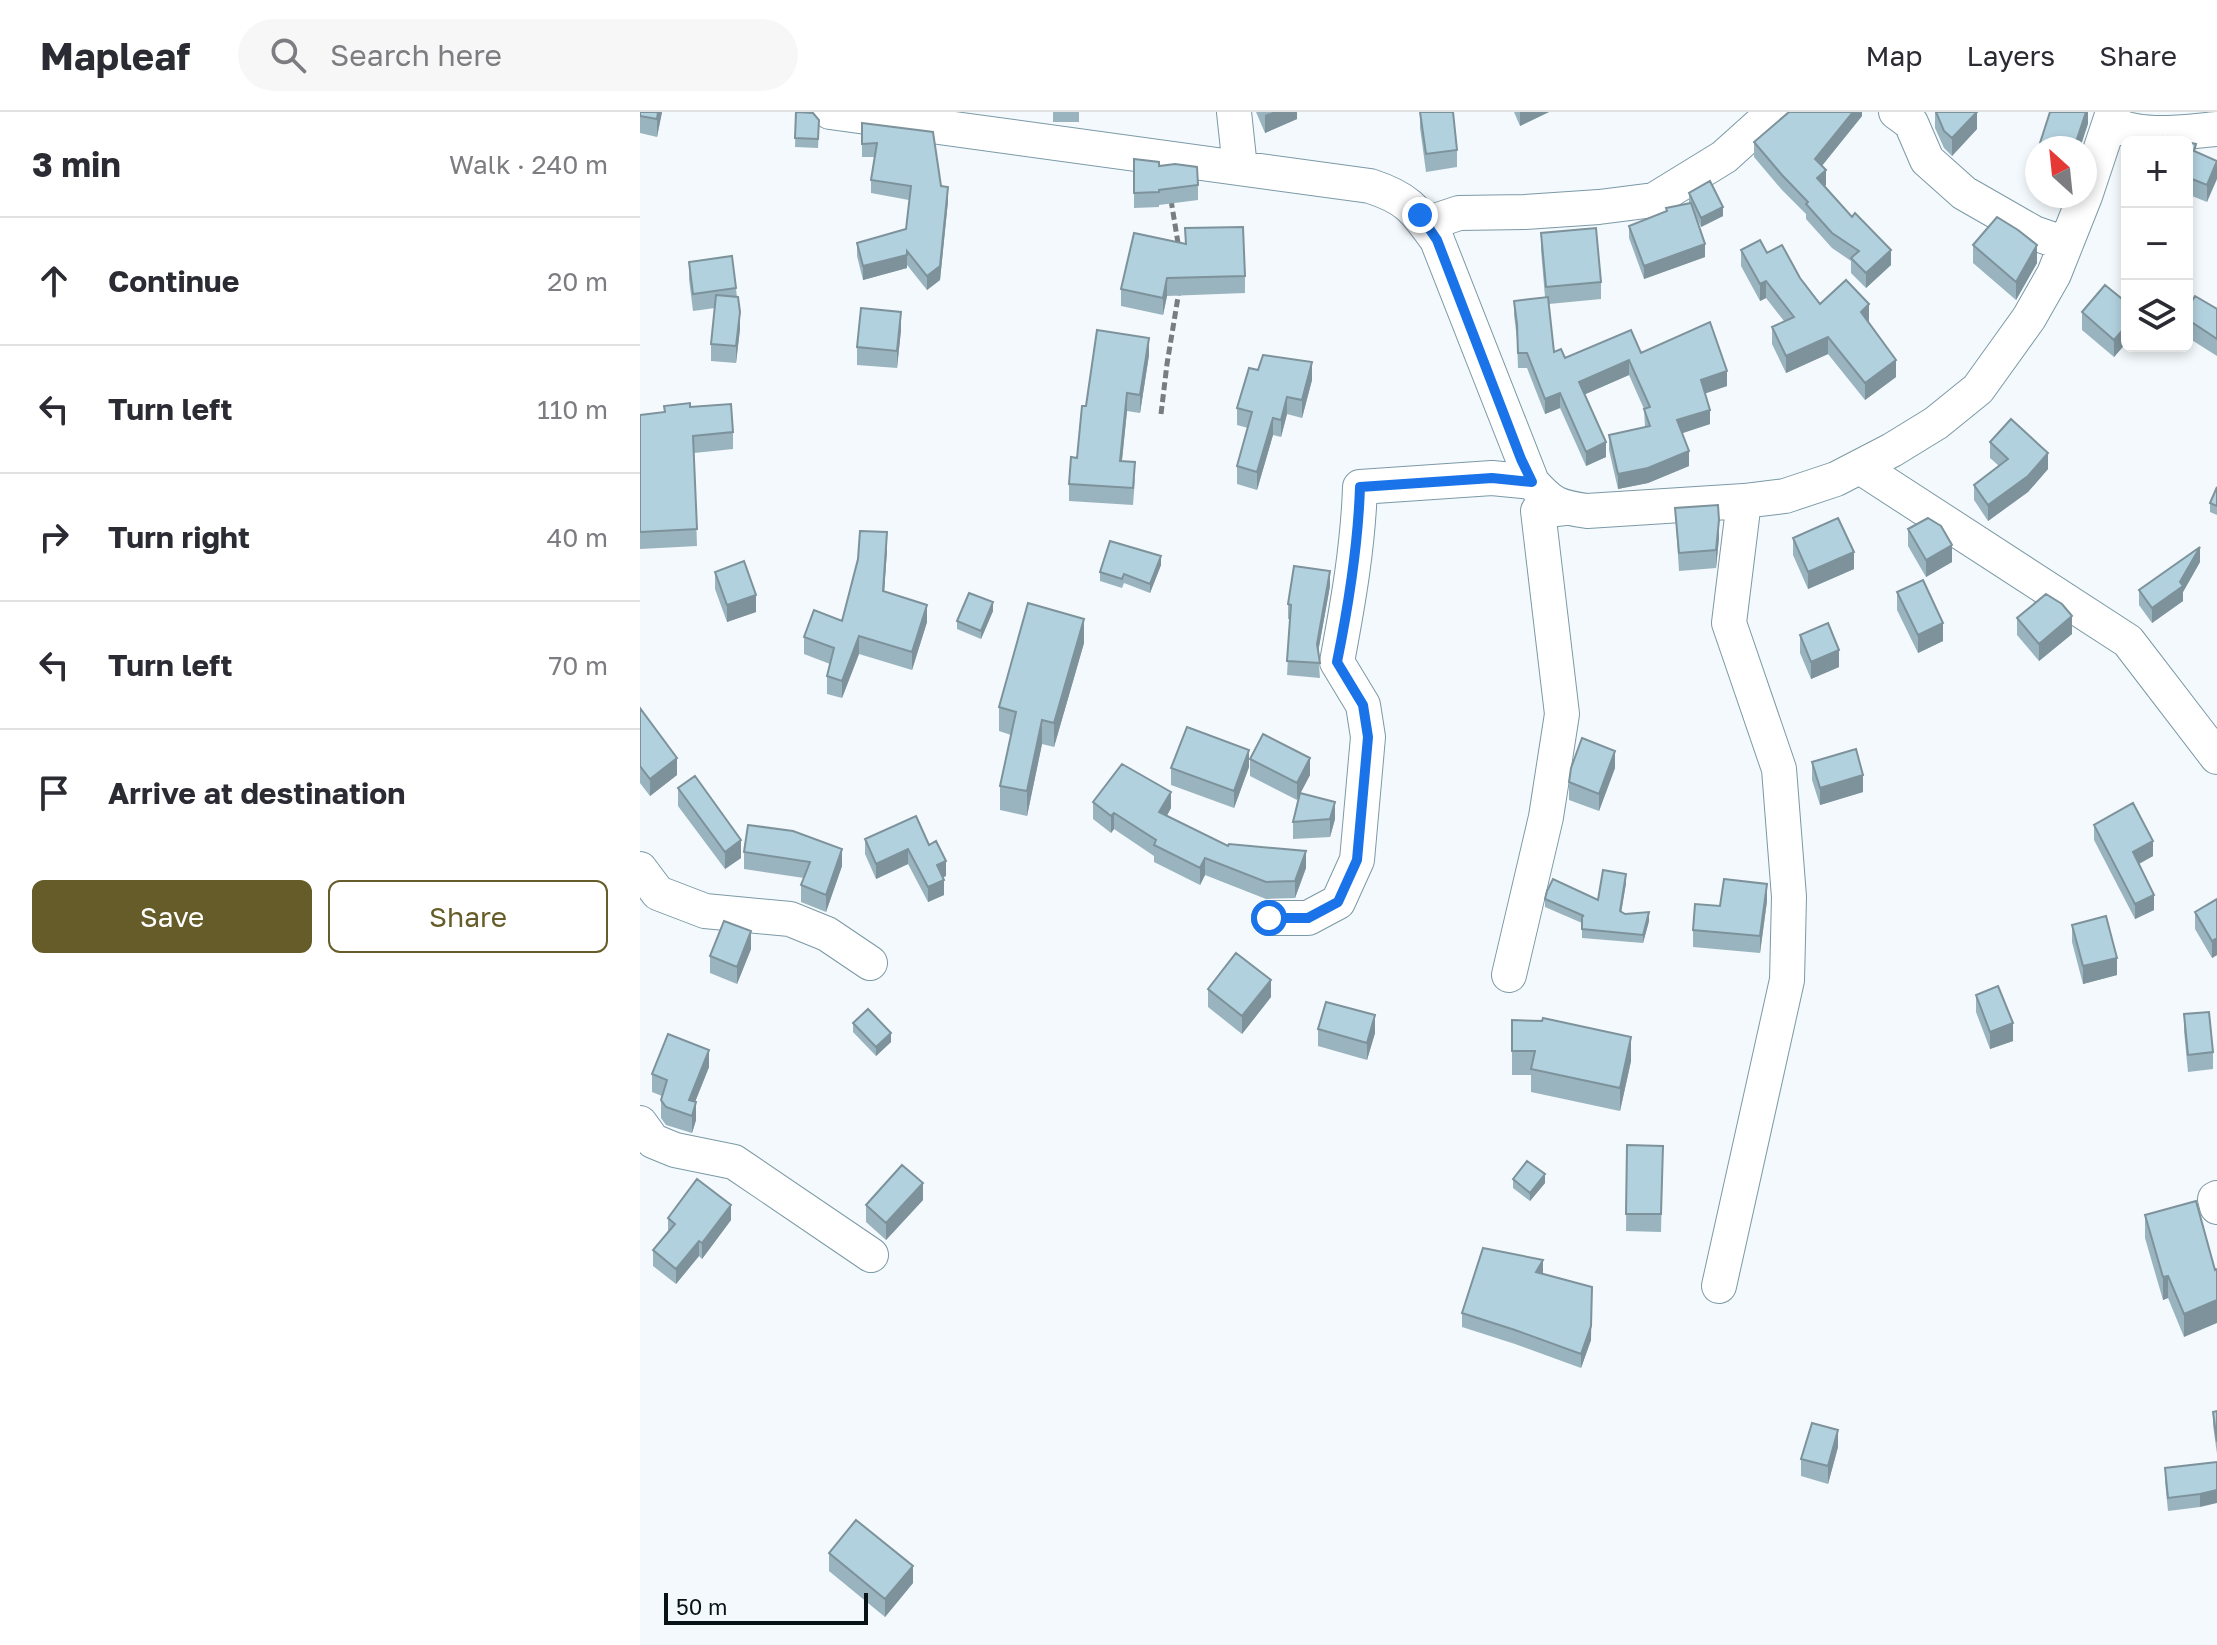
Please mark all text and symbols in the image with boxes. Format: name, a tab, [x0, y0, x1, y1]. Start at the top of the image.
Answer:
search box	[238, 19, 798, 91]
text: Mapleaf	[40, 33, 190, 78]
icon: search	[266, 33, 310, 77]
text: Search here	[330, 37, 502, 73]
text: Map	[1865, 39, 1923, 72]
text: Layers	[1967, 39, 2055, 72]
text: Share	[2099, 39, 2177, 72]
north arrow	[2025, 136, 2097, 208]
map controls	[2121, 136, 2193, 352]
button: +	[2121, 136, 2193, 208]
text: 3 min	[32, 144, 121, 184]
text: Walk · 240 m	[449, 149, 608, 180]
route end	[1402, 197, 1438, 233]
button: −	[2121, 208, 2193, 280]
icon: ahead	[32, 259, 76, 303]
text: Continue	[108, 263, 239, 299]
text: 20 m	[547, 266, 608, 297]
button: layers	[2121, 280, 2193, 352]
icon: left	[32, 387, 76, 431]
text: Turn left	[108, 391, 233, 427]
text: 110 m	[537, 394, 608, 425]
icon: right	[32, 515, 76, 559]
text: Turn right	[108, 519, 250, 555]
text: 40 m	[547, 522, 608, 553]
icon: left	[32, 643, 76, 687]
text: Turn left	[108, 647, 233, 683]
text: 70 m	[549, 650, 608, 681]
icon: arrive	[32, 771, 76, 815]
text: Arrive at destination	[108, 775, 405, 811]
button: Save	[32, 880, 312, 953]
button: Share	[328, 880, 608, 953]
route start	[1251, 900, 1287, 936]
scale bar	[664, 1589, 868, 1625]
text: 50 m	[676, 1593, 727, 1620]

